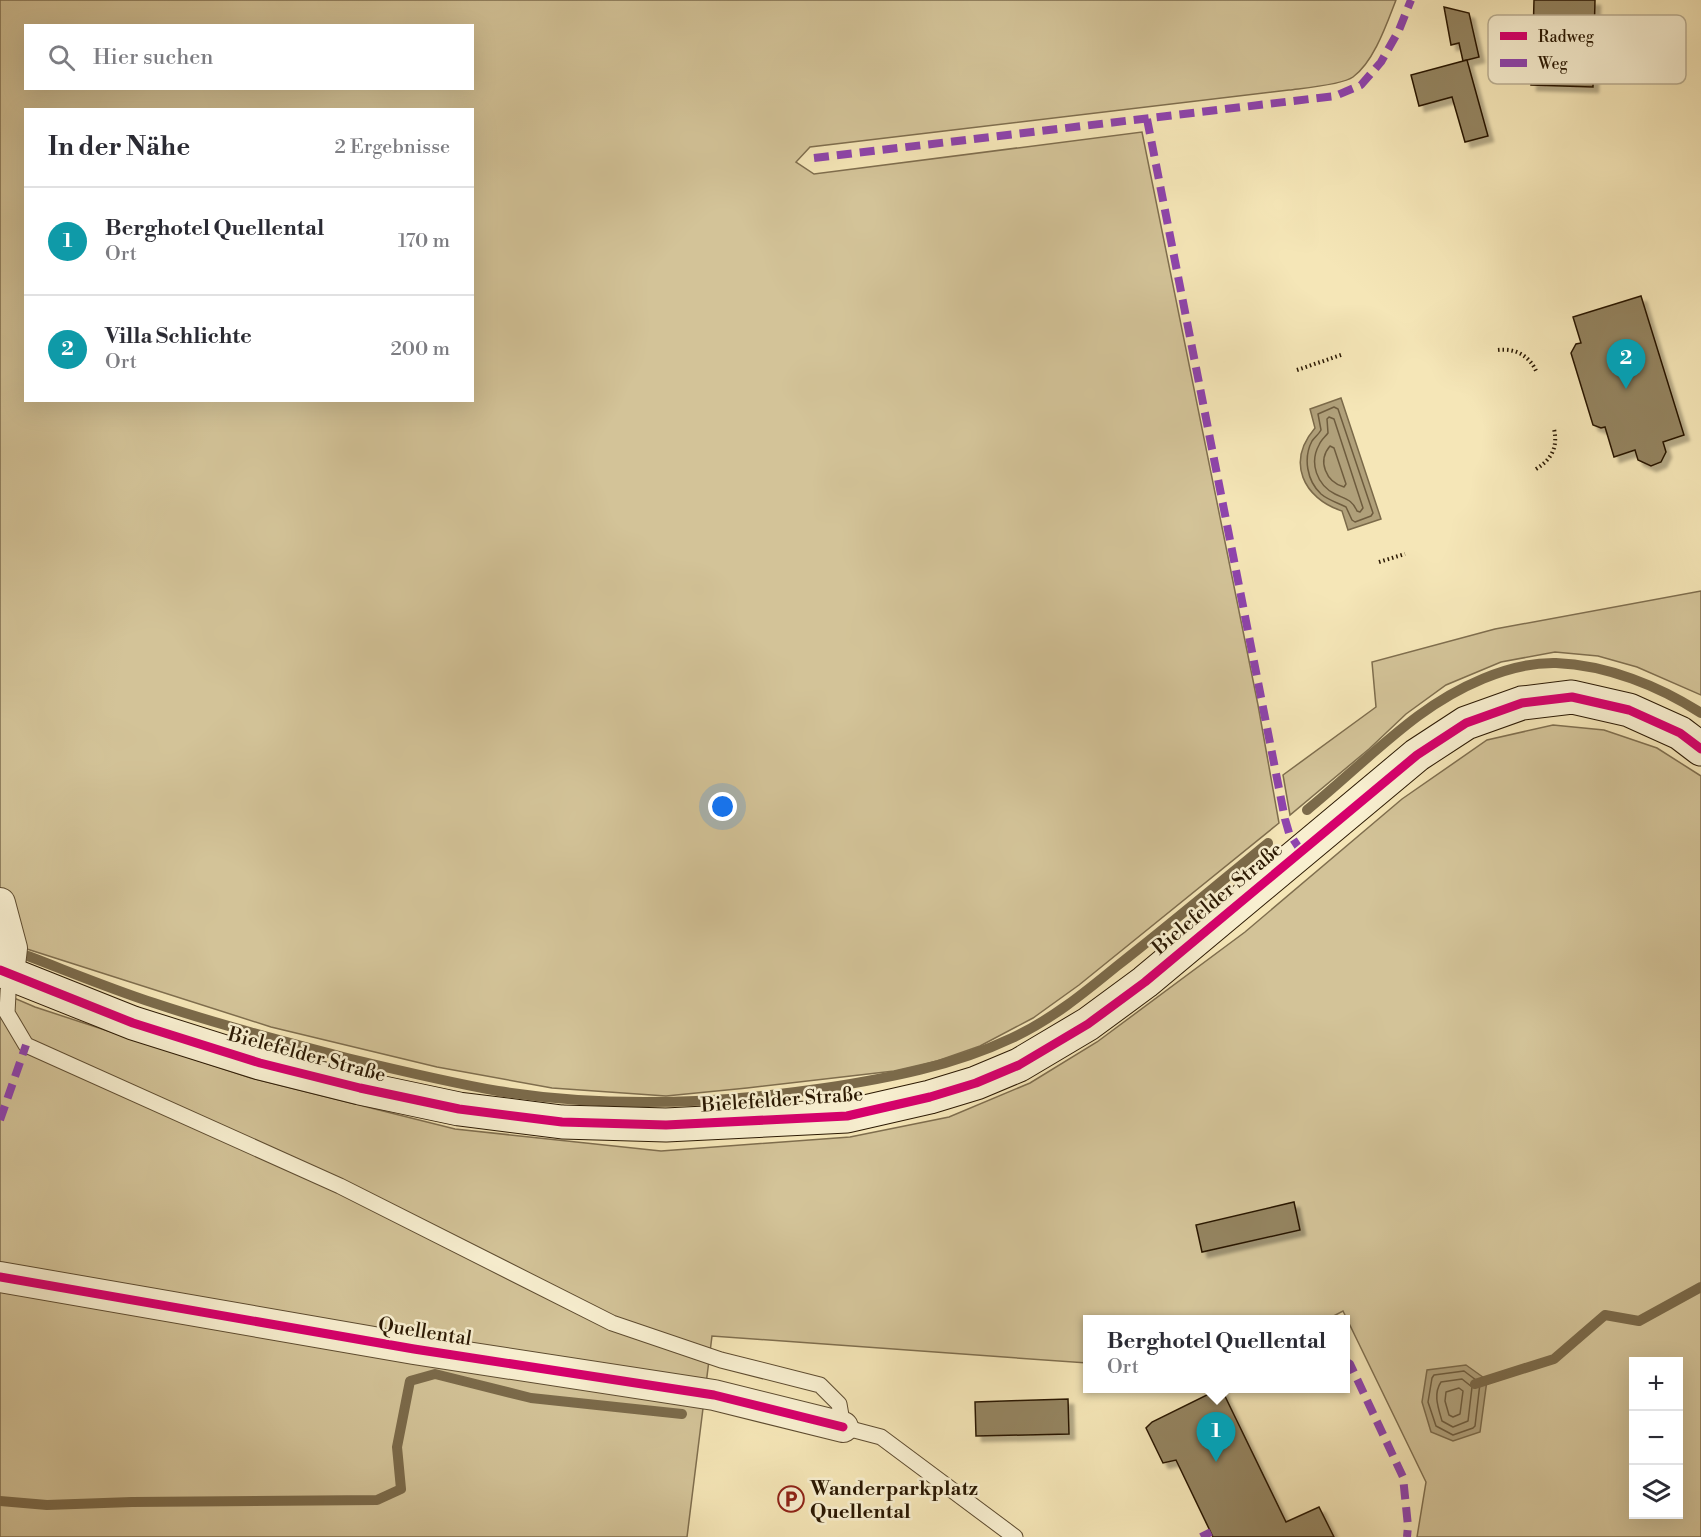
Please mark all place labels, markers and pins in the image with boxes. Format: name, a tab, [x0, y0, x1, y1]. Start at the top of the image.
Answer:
pin: 2	[1606, 340, 1646, 389]
pin: 1	[1196, 1412, 1236, 1462]
place label: Wanderparkplatz Quellental	[809, 1477, 978, 1525]
parking icon: Wanderparkplatz Quellental	[776, 1484, 806, 1514]

